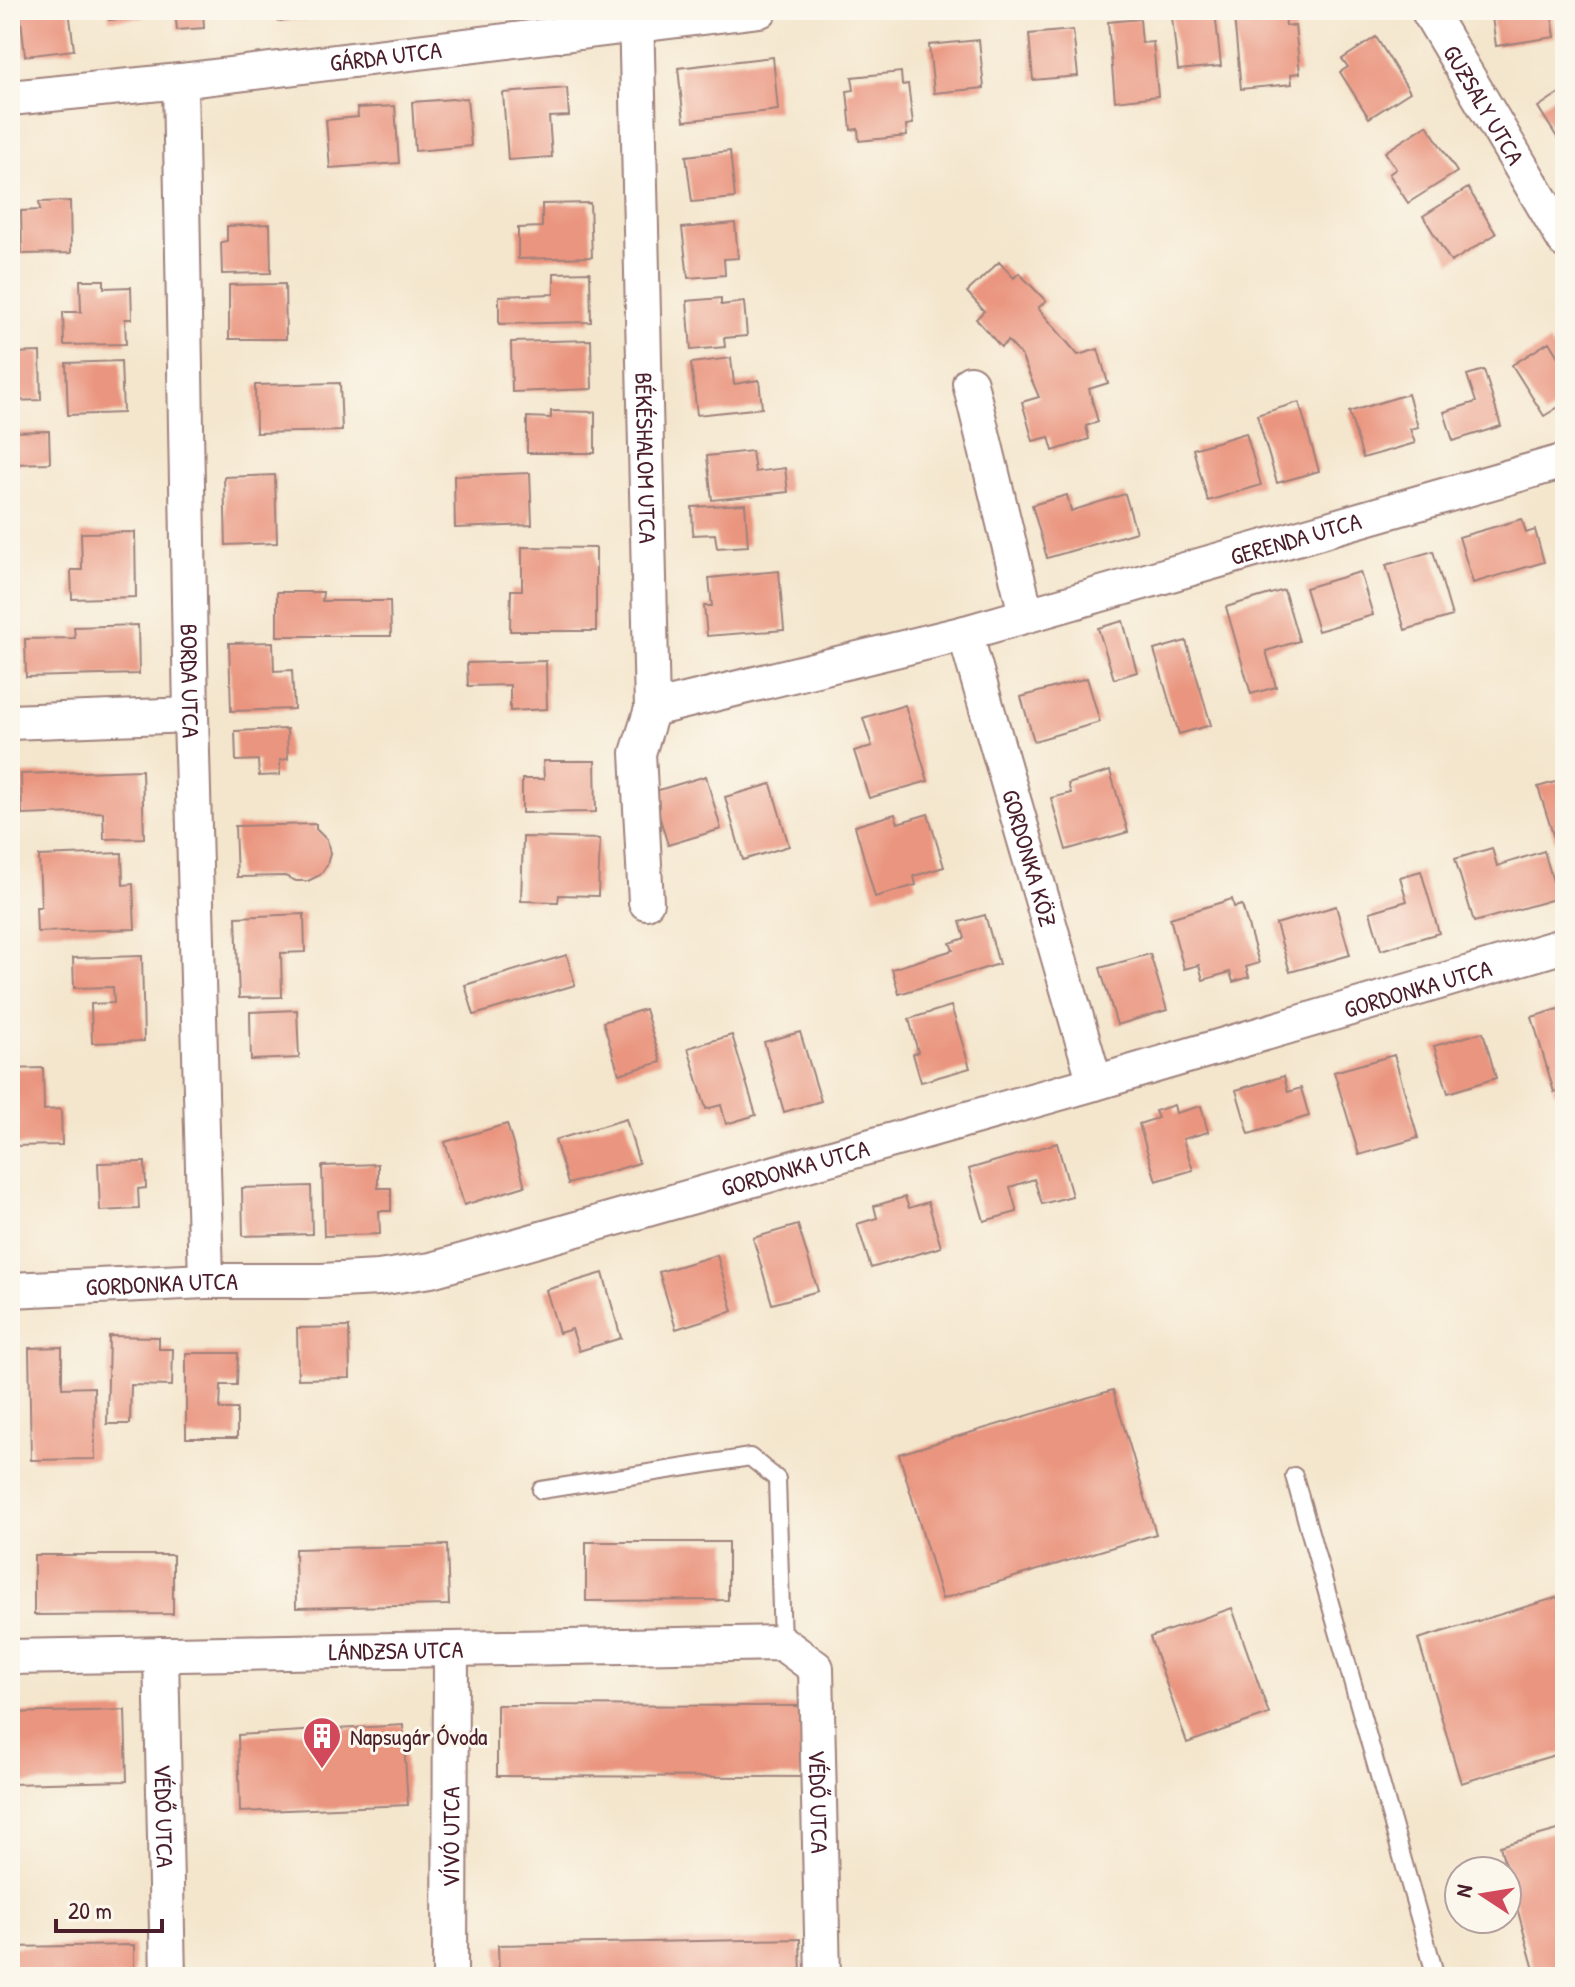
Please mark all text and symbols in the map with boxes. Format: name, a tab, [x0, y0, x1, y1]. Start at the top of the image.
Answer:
street label: GÁRDA UTCA	[328, 33, 443, 79]
street label: GUZSALY UTCA	[1436, 39, 1532, 171]
street label: BÉKÉSHALOM UTCA	[628, 372, 664, 544]
street label: GERENDA UTCA	[1227, 504, 1365, 572]
street label: BORDA UTCA	[173, 623, 208, 739]
street label: GORDONKA KÖZ	[995, 786, 1065, 930]
street label: GORDONKA UTCA	[1340, 951, 1496, 1025]
street label: GORDONKA UTCA	[717, 1131, 873, 1204]
street label: GORDONKA UTCA	[85, 1265, 238, 1303]
street label: LÁNDZSA UTCA	[328, 1633, 464, 1667]
building icon: Napsugár Óvoda	[301, 1715, 343, 1770]
place label: Napsugár Óvoda	[350, 1720, 488, 1752]
street label: VÉDŐ UTCA	[802, 1749, 836, 1854]
street label: VÉDŐ UTCA	[147, 1764, 182, 1868]
street label: VÍVÓ UTCA	[434, 1786, 467, 1887]
north arrow	[1443, 1855, 1523, 1935]
text: N	[1448, 1882, 1479, 1900]
scale bar	[56, 1883, 162, 1933]
text: 20 m	[68, 1894, 112, 1926]

